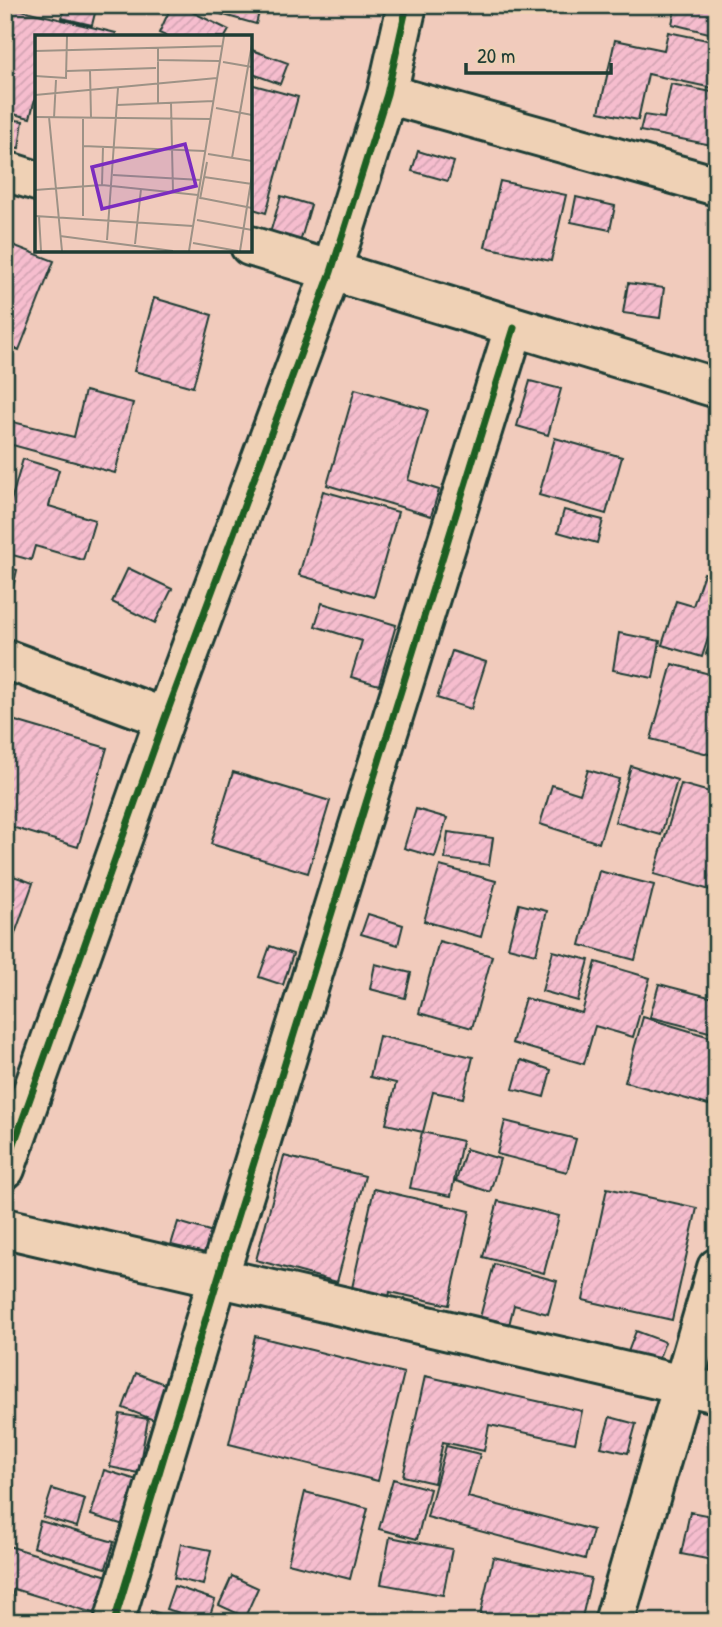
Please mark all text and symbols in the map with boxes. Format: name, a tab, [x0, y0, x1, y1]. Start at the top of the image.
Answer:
scale bar	[466, 32, 612, 76]
inset map	[35, 35, 252, 252]
text: 20 m	[477, 41, 515, 70]

